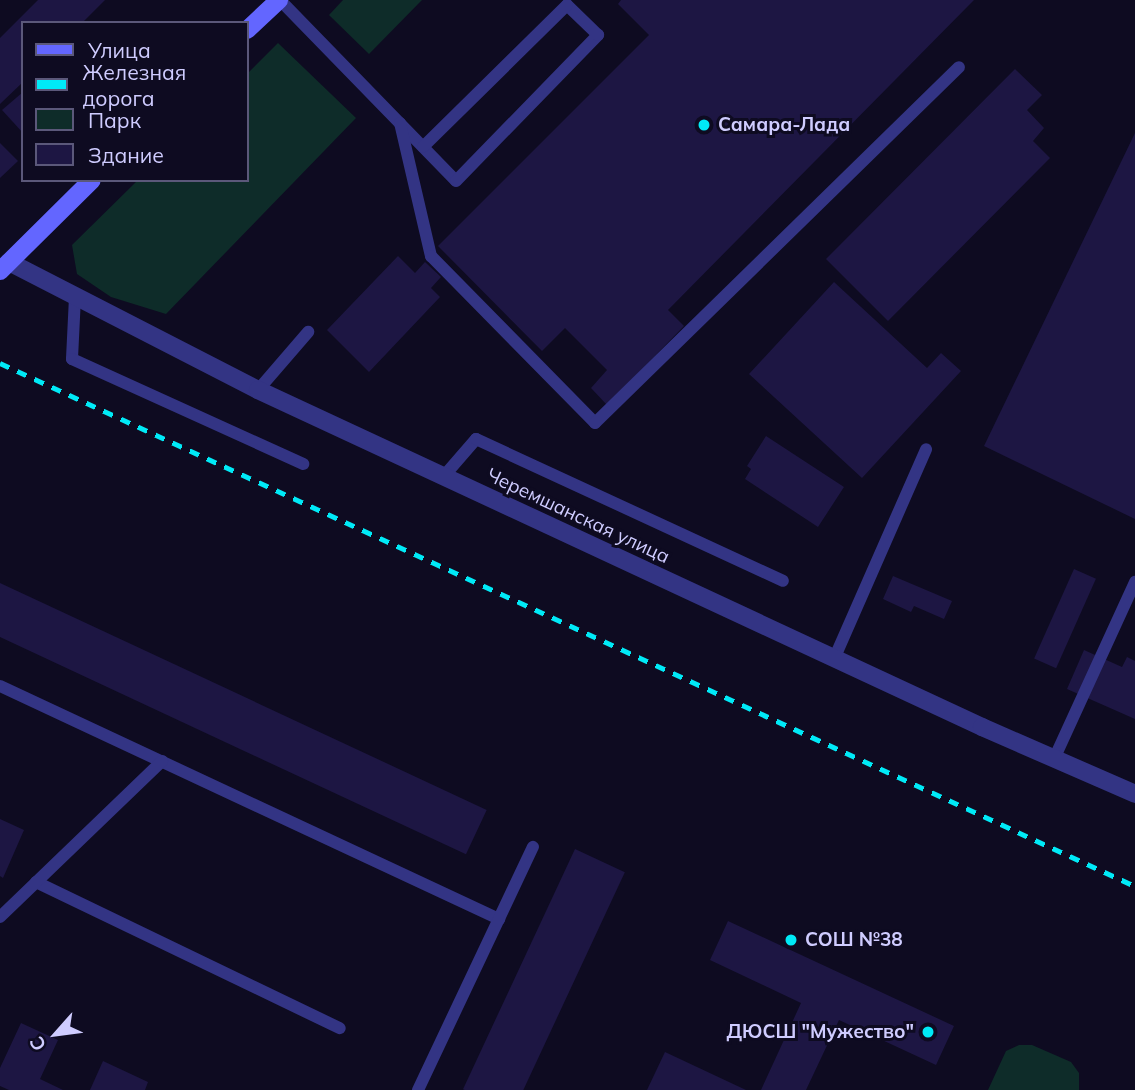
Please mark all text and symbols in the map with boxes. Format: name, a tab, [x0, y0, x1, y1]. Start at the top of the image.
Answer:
legend	[21, 21, 248, 182]
text: Улица	[88, 37, 151, 63]
text: Железная дорога	[82, 59, 186, 111]
text: Парк	[88, 107, 141, 133]
place label: Самара-Лада	[718, 114, 850, 136]
marker: Самара-Лада	[696, 117, 712, 133]
text: Здание	[88, 142, 164, 168]
street label: Черемшанская улица	[483, 464, 673, 568]
place label: СОШ №38	[805, 929, 903, 951]
marker: СОШ №38	[783, 932, 799, 948]
north arrow	[21, 999, 91, 1069]
place label: ДЮСШ "Мужество"	[726, 1021, 914, 1043]
marker: ДЮСШ "Мужество"	[920, 1024, 936, 1040]
text: С	[24, 1032, 51, 1055]

